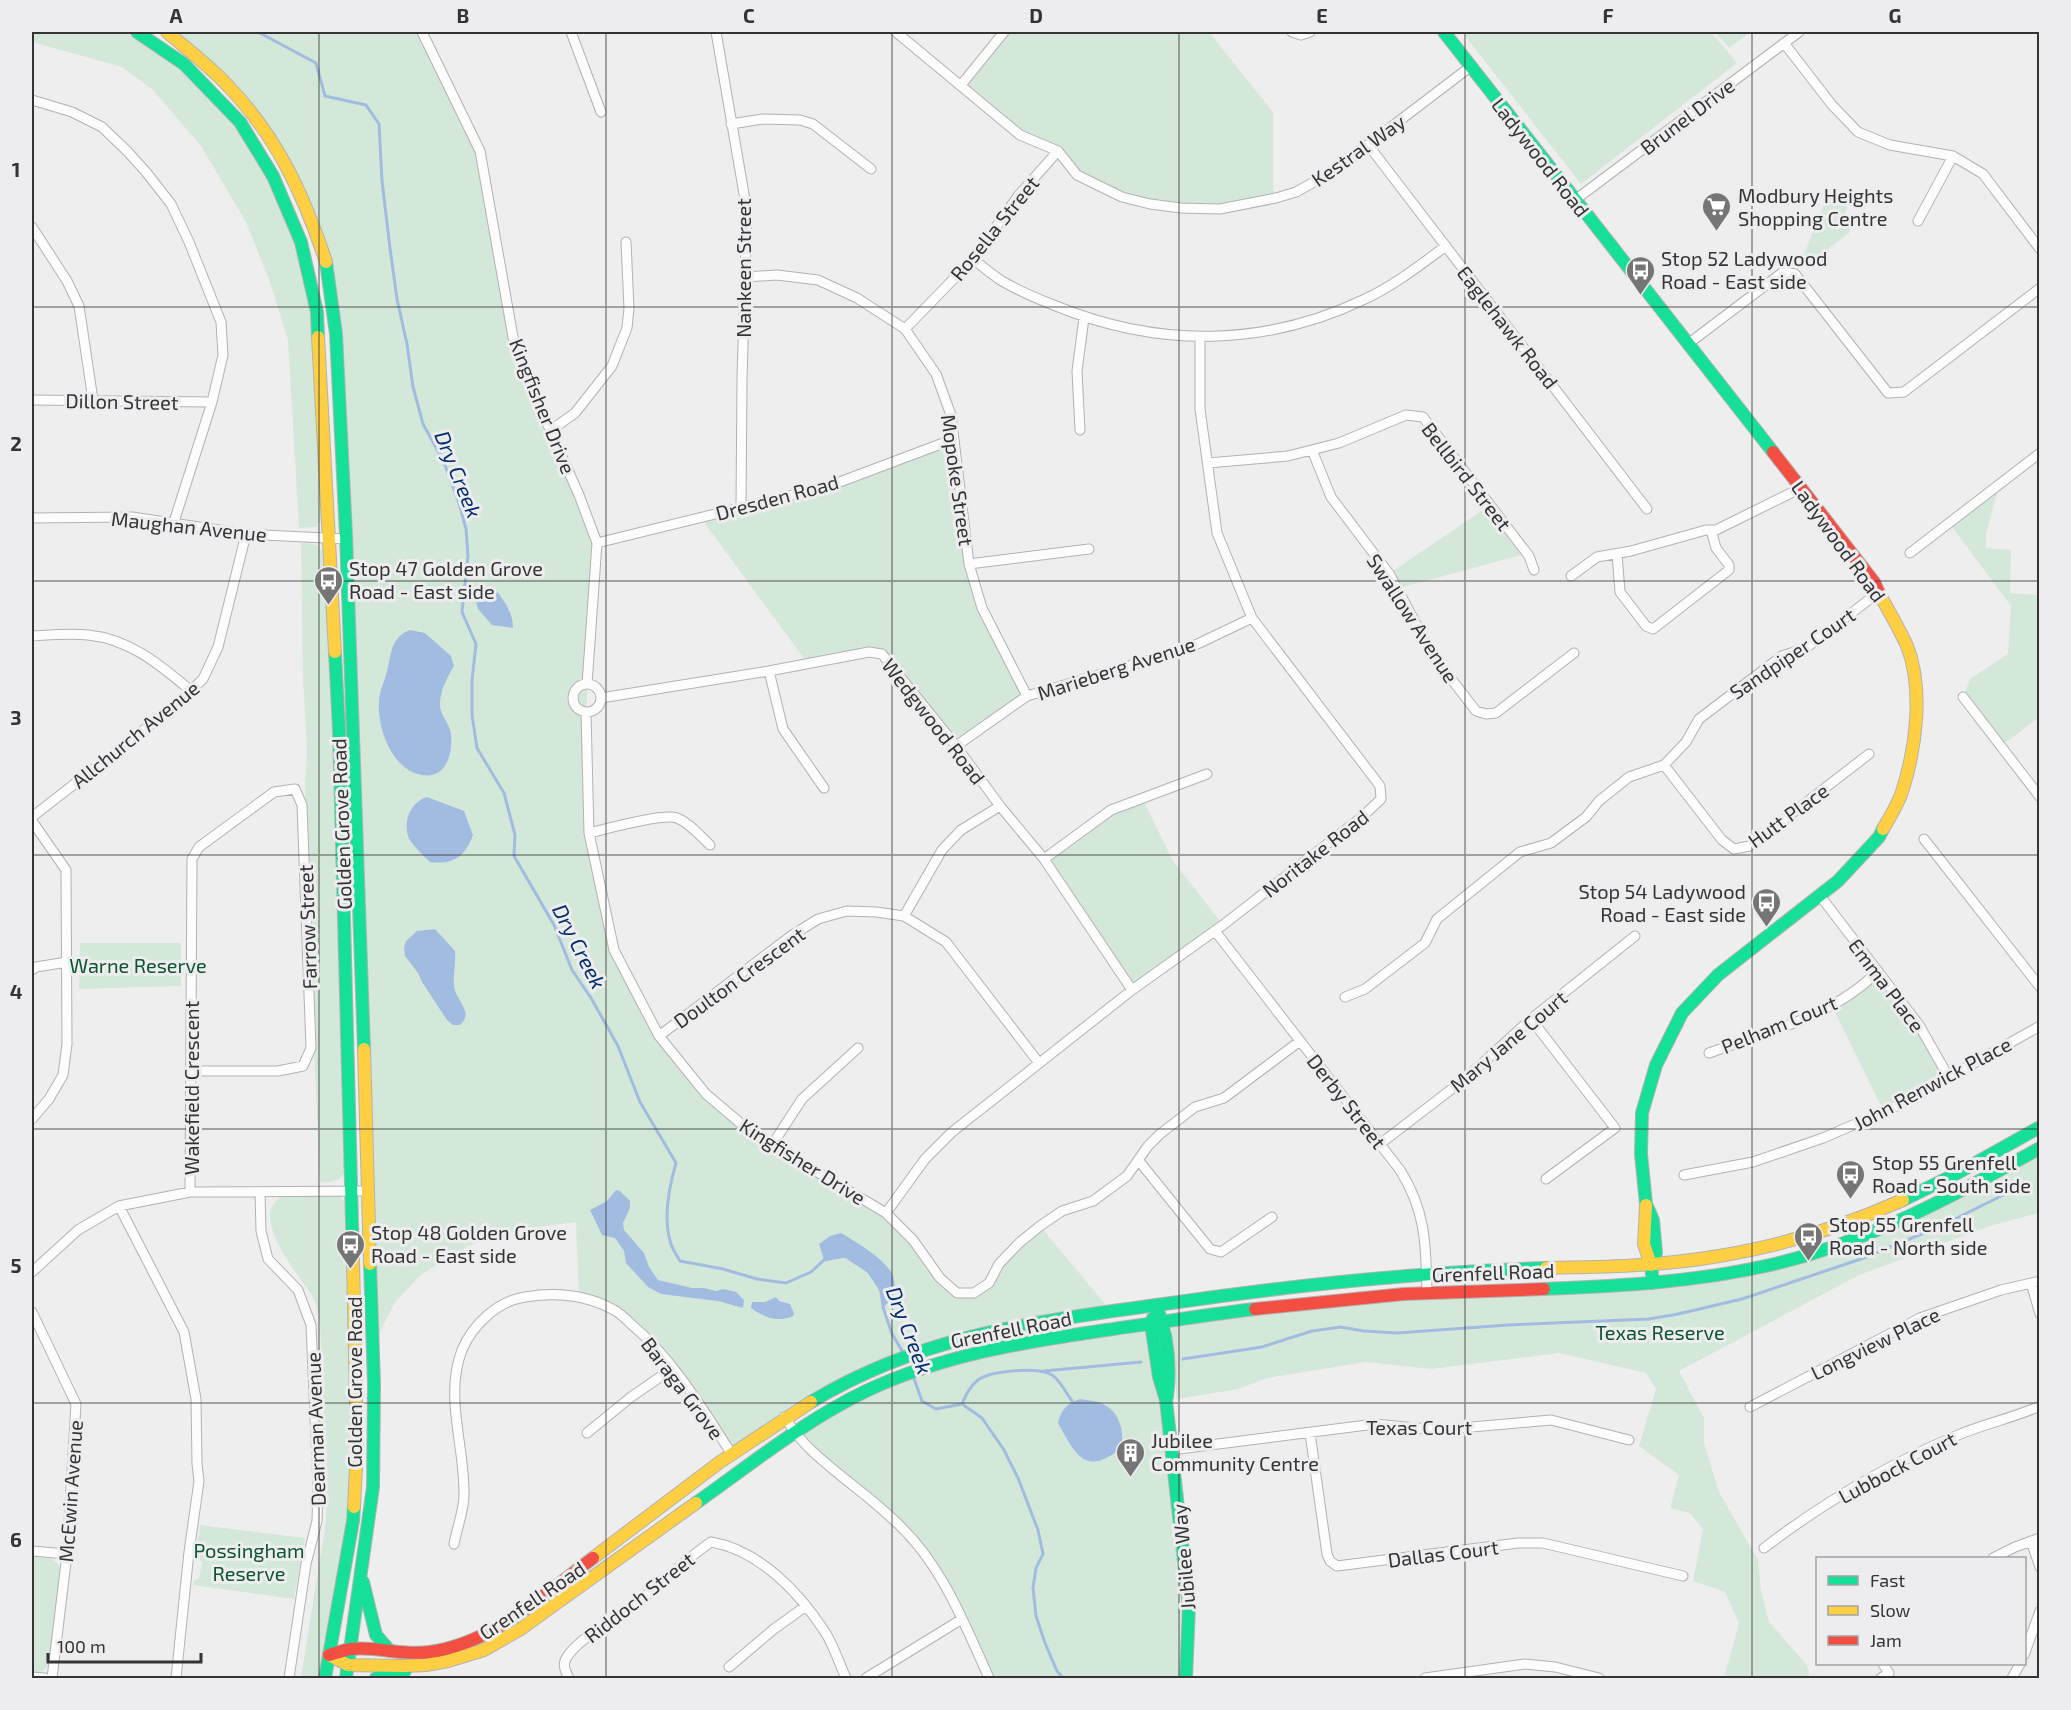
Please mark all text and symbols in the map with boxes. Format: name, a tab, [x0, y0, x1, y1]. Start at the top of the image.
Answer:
text: A	[169, 3, 183, 27]
text: B	[457, 3, 469, 27]
text: C	[743, 3, 755, 27]
text: D	[1029, 3, 1043, 27]
text: E	[1316, 3, 1328, 27]
text: F	[1602, 3, 1614, 27]
text: G	[1889, 3, 1901, 27]
street label: Brunel Drive	[1635, 73, 1739, 159]
street label: Ladywood Road	[1487, 93, 1595, 221]
street label: Kestral Way	[1306, 109, 1410, 191]
text: 1	[12, 157, 20, 181]
street label: Rosella Street	[945, 171, 1044, 285]
place label: Modbury Heights Shopping Centre	[1738, 183, 1893, 230]
supermarket icon: Modbury Heights Shopping Centre	[1701, 190, 1733, 232]
street label: Nankeen Street	[731, 198, 755, 338]
place label: Stop 52 Ladywood Road - East side	[1661, 246, 1827, 293]
bus stop icon: Stop 52 Ladywood Road - East side	[1624, 254, 1656, 296]
street label: Eaglehawk Road	[1452, 261, 1564, 393]
street label: Kingfisher Drive	[505, 335, 581, 477]
street label: Dillon Street	[65, 388, 179, 414]
street label: Mopoke Street	[937, 413, 979, 548]
street label: Bellbird Street	[1417, 417, 1517, 535]
water label: Dry Creek	[429, 427, 488, 522]
text: 2	[10, 431, 22, 455]
street label: Dresden Road	[713, 469, 841, 525]
street label: Ladywood Road	[1787, 476, 1891, 606]
street label: Maughan Avenue	[110, 506, 268, 546]
street label: Swallow Avenue	[1362, 549, 1464, 687]
place label: Stop 47 Golden Grove Road - East side	[349, 556, 543, 603]
bus stop icon: Stop 47 Golden Grove Road - East side	[312, 564, 344, 606]
street label: Sandpiper Court	[1725, 602, 1860, 704]
street label: Marieberg Avenue	[1034, 631, 1198, 705]
street label: Wedgwood Road	[877, 653, 991, 789]
street label: Allchurch Avenue	[66, 675, 204, 793]
text: 3	[10, 705, 22, 729]
street label: Golden Grove Road	[326, 738, 356, 910]
street label: Hutt Place	[1743, 778, 1833, 852]
street label: Noritake Road	[1257, 804, 1373, 902]
street label: Farrow Street	[293, 864, 321, 990]
place label: Stop 54 Ladywood Road - East side	[1578, 879, 1746, 926]
bus stop icon: Stop 54 Ladywood Road - East side	[1751, 886, 1783, 928]
water label: Dry Creek	[547, 899, 612, 993]
street label: Doulton Crescent	[669, 921, 810, 1033]
street label: Emma Place	[1844, 934, 1930, 1036]
park label: Warne Reserve	[69, 953, 207, 977]
text: 4	[10, 979, 23, 1003]
street label: Mary Jane Court	[1445, 985, 1572, 1097]
street label: Pelham Court	[1718, 990, 1841, 1058]
street label: Wakefield Crescent	[179, 1000, 203, 1175]
street label: John Renwick Place	[1849, 1031, 2015, 1135]
street label: Derby Street	[1303, 1049, 1392, 1153]
street label: Kingfisher Drive	[736, 1113, 870, 1209]
place label: Stop 55 Grenfell Road - South side	[1872, 1150, 2031, 1197]
bus stop icon: Stop 55 Grenfell Road - South side	[1835, 1158, 1867, 1200]
place label: Stop 55 Grenfell Road - North side	[1829, 1212, 1987, 1259]
place label: Stop 48 Golden Grove Road - East side	[371, 1220, 567, 1267]
bus stop icon: Stop 55 Grenfell Road - North side	[1792, 1220, 1824, 1262]
bus stop icon: Stop 48 Golden Grove Road - East side	[334, 1228, 366, 1270]
text: 5	[10, 1253, 22, 1277]
street label: Grenfell Road	[1431, 1258, 1555, 1286]
water label: Dry Creek	[881, 1283, 938, 1378]
street label: Golden Grove Road	[342, 1296, 366, 1468]
street label: Longview Place	[1807, 1301, 1943, 1385]
street label: Grenfell Road	[948, 1306, 1074, 1352]
park label: Texas Reserve	[1595, 1320, 1725, 1344]
street label: Baraga Grove	[637, 1332, 729, 1444]
street label: Dearman Avenue	[300, 1352, 330, 1506]
street label: Texas Court	[1366, 1415, 1472, 1439]
street label: McEwin Avenue	[53, 1419, 87, 1563]
street label: Lubbock Court	[1834, 1426, 1960, 1508]
place label: Jubilee Community Centre	[1151, 1428, 1319, 1475]
building icon: Jubilee Community Centre	[1114, 1436, 1146, 1478]
street label: Jubilee Way	[1166, 1503, 1200, 1611]
text: 6	[10, 1527, 22, 1551]
street label: Dallas Court	[1386, 1534, 1500, 1572]
park label: Possingham Reserve	[193, 1538, 305, 1585]
street label: Riddoch Street	[579, 1546, 699, 1647]
street label: Grenfell Road	[474, 1556, 590, 1644]
legend	[1816, 1557, 2026, 1665]
text: Fast	[1870, 1569, 1905, 1591]
text: Slow	[1870, 1599, 1911, 1621]
scale bar	[48, 1626, 201, 1664]
text: Jam	[1870, 1629, 1902, 1651]
text: 100 m	[57, 1635, 106, 1657]

